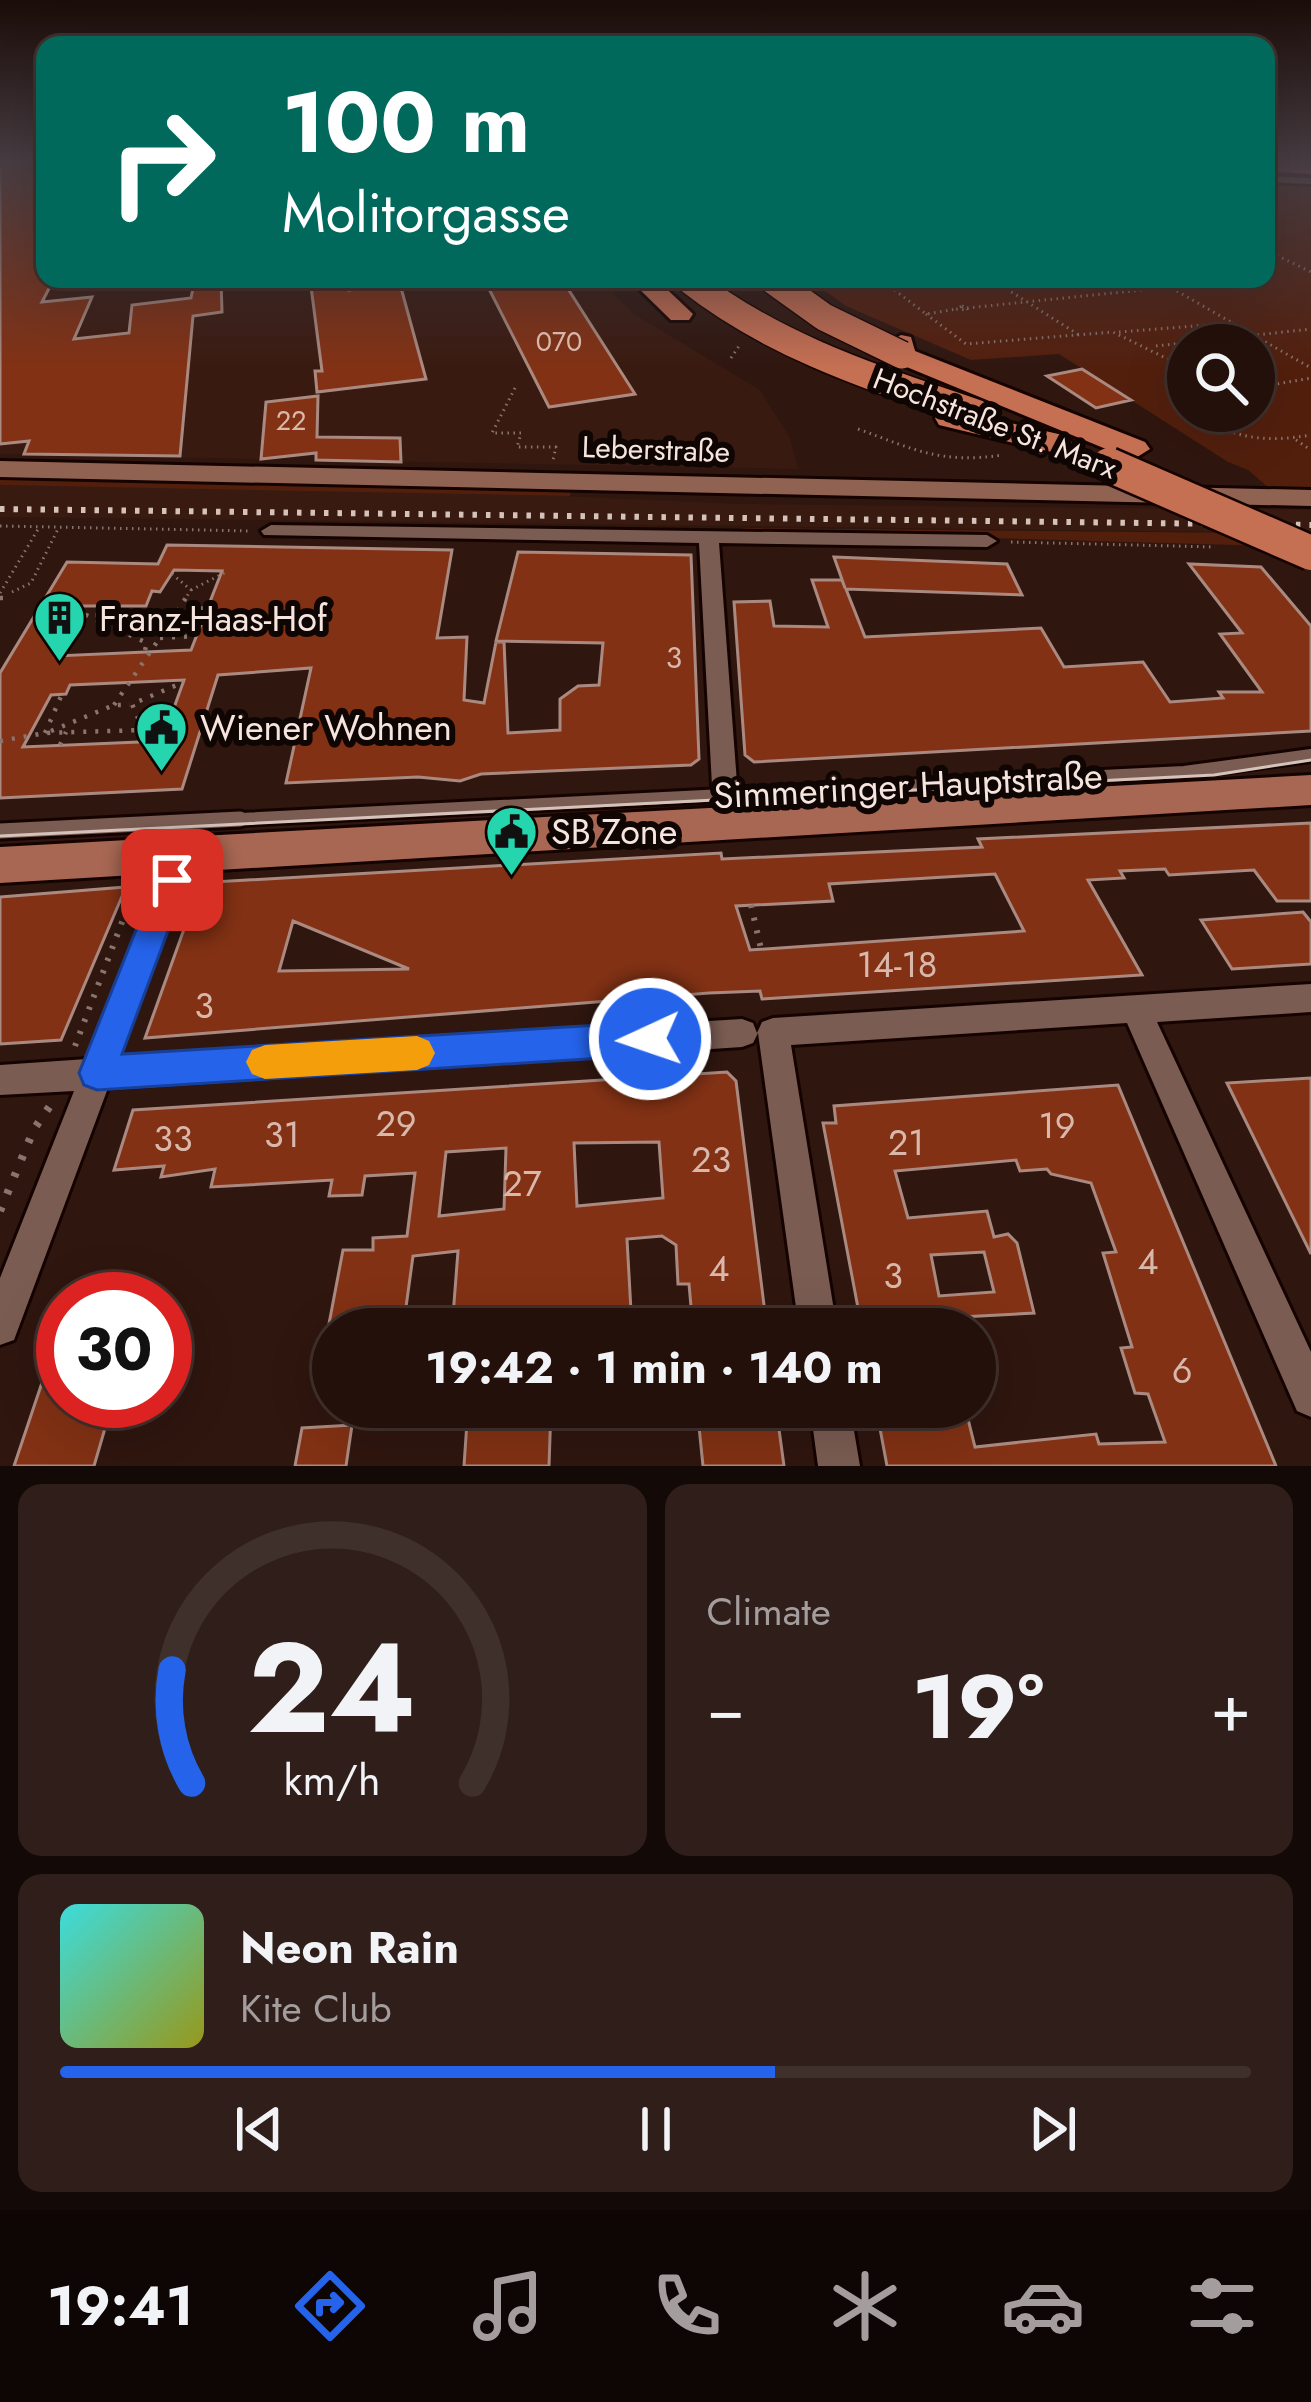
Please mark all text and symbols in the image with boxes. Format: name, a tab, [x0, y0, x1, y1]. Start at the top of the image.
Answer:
text: 100 m	[282, 62, 530, 184]
icon: right	[84, 84, 240, 240]
text: Molitorgasse	[282, 174, 570, 252]
house number: 070	[536, 322, 582, 361]
map controls	[1167, 324, 1275, 432]
button: search	[1167, 324, 1275, 432]
street label: Hochstraße St. Marx	[867, 357, 1123, 489]
house number: 22	[276, 401, 306, 440]
street label: Leberstraße	[581, 425, 731, 473]
building icon: Franz-Haas-Hof	[32, 590, 88, 664]
place label: Franz-Haas-Hof	[99, 592, 329, 644]
house number: 3	[666, 636, 682, 679]
public building icon: Wiener Wohnen	[133, 699, 189, 773]
place label: Wiener Wohnen	[200, 701, 452, 753]
street label: Simmeringer Hauptstraße	[712, 749, 1104, 821]
public building icon: SB Zone	[484, 803, 540, 877]
place label: SB Zone	[551, 805, 677, 857]
pin	[121, 829, 223, 931]
icon: arrive	[139, 847, 205, 913]
house number: 14-18	[857, 938, 937, 990]
position arrow	[587, 976, 713, 1102]
house number: 3	[194, 979, 214, 1031]
house number: 29	[375, 1097, 417, 1149]
house number: 19	[1039, 1099, 1075, 1151]
house number: 31	[264, 1108, 300, 1160]
house number: 33	[153, 1112, 193, 1164]
house number: 21	[888, 1116, 924, 1168]
house number: 23	[691, 1133, 731, 1185]
house number: 27	[502, 1157, 542, 1209]
house number: 4	[1138, 1235, 1159, 1287]
house number: 4	[709, 1242, 730, 1294]
house number: 3	[883, 1249, 903, 1301]
speed limit sign: 30	[36, 1272, 192, 1428]
text: 19:42 · 1 min · 140 m	[425, 1335, 883, 1400]
house number: 6	[1172, 1344, 1192, 1396]
text: Climate	[707, 1583, 831, 1640]
text: 24	[248, 1598, 417, 1779]
text: 19°	[912, 1642, 1044, 1772]
text: −	[707, 1660, 745, 1756]
text: +	[1210, 1660, 1251, 1756]
text: km/h	[284, 1749, 381, 1811]
text: Neon Rain	[240, 1915, 459, 1980]
text: Kite Club	[240, 1980, 392, 2037]
icon: previous	[226, 2096, 292, 2162]
icon: pause	[623, 2096, 689, 2162]
icon: next	[1020, 2096, 1086, 2162]
icon: directions	[288, 2264, 372, 2348]
icon: music	[466, 2264, 550, 2348]
icon: phone	[645, 2264, 729, 2348]
icon: climate	[823, 2264, 907, 2348]
icon: car	[1001, 2264, 1085, 2348]
icon: filters	[1180, 2264, 1264, 2348]
text: 19:41	[47, 2267, 193, 2345]

